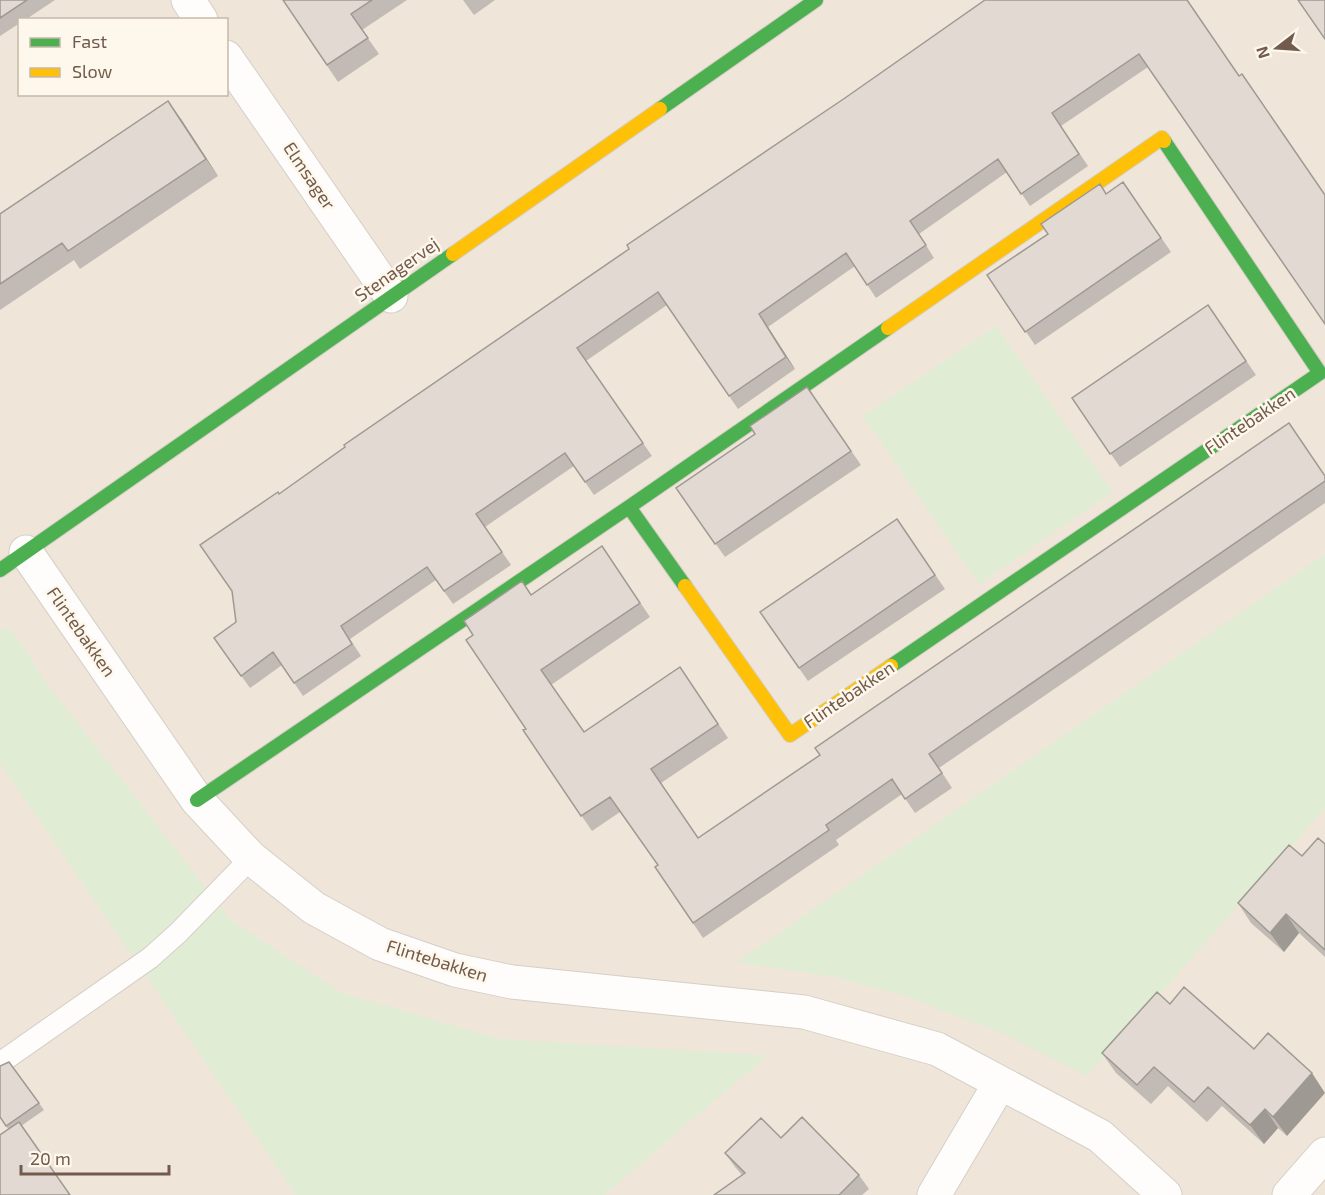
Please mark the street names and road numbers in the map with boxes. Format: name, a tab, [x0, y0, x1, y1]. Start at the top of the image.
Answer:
street label: Elmsager	[279, 137, 340, 214]
street label: Stenagervej	[350, 232, 443, 306]
street label: Flintebakken	[1200, 382, 1299, 459]
street label: Flintebakken	[43, 582, 121, 681]
street label: Flintebakken	[799, 656, 898, 733]
street label: Flintebakken	[384, 934, 491, 986]

